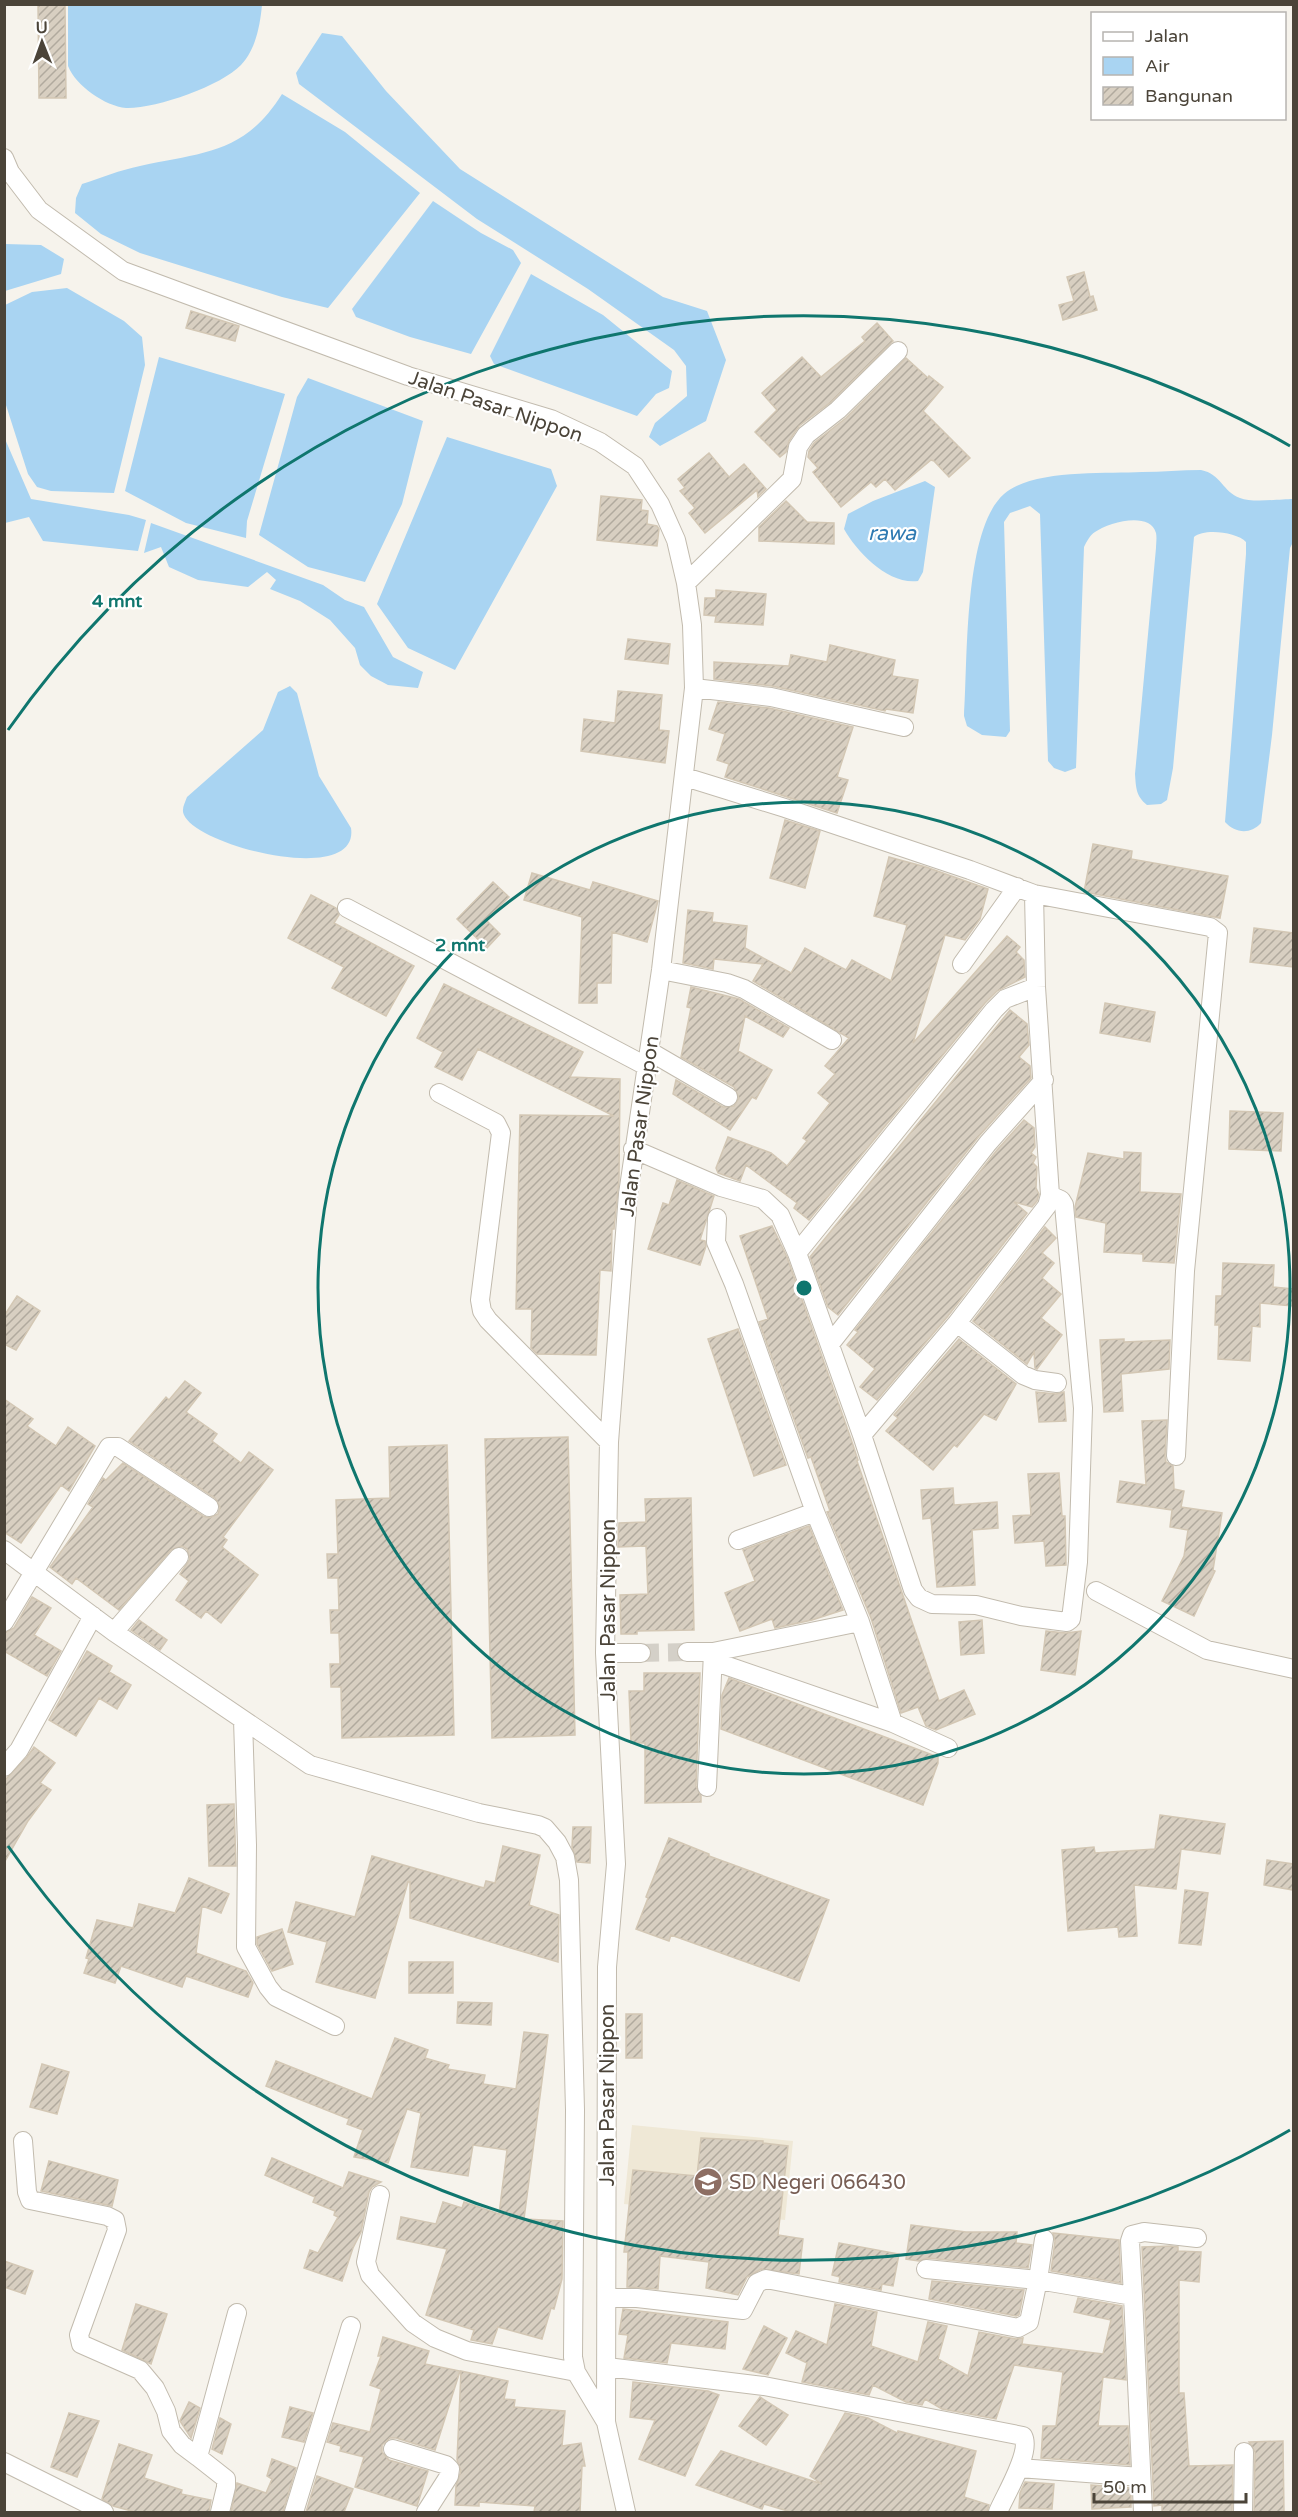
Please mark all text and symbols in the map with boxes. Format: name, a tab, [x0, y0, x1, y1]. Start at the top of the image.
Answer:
north arrow	[12, 12, 72, 72]
legend	[1091, 12, 1286, 120]
text: U	[36, 18, 48, 38]
text: Jalan	[1145, 25, 1189, 47]
text: Air	[1145, 55, 1170, 77]
text: Bangunan	[1145, 85, 1233, 107]
street label: Jalan Pasar Nippon	[406, 366, 586, 448]
water label: rawa	[868, 521, 917, 546]
text: 4 mnt	[92, 590, 142, 612]
text: 2 mnt	[435, 934, 485, 956]
street label: Jalan Pasar Nippon	[615, 1034, 665, 1218]
centre of rings	[794, 1278, 814, 1298]
street label: Jalan Pasar Nippon	[597, 1519, 621, 1701]
street label: Jalan Pasar Nippon	[596, 2004, 620, 2186]
school or university icon: SD Negeri 066430	[692, 2166, 724, 2198]
place label: SD Negeri 066430	[729, 2171, 906, 2195]
scale bar	[1094, 2466, 1246, 2504]
text: 50 m	[1103, 2476, 1147, 2498]

